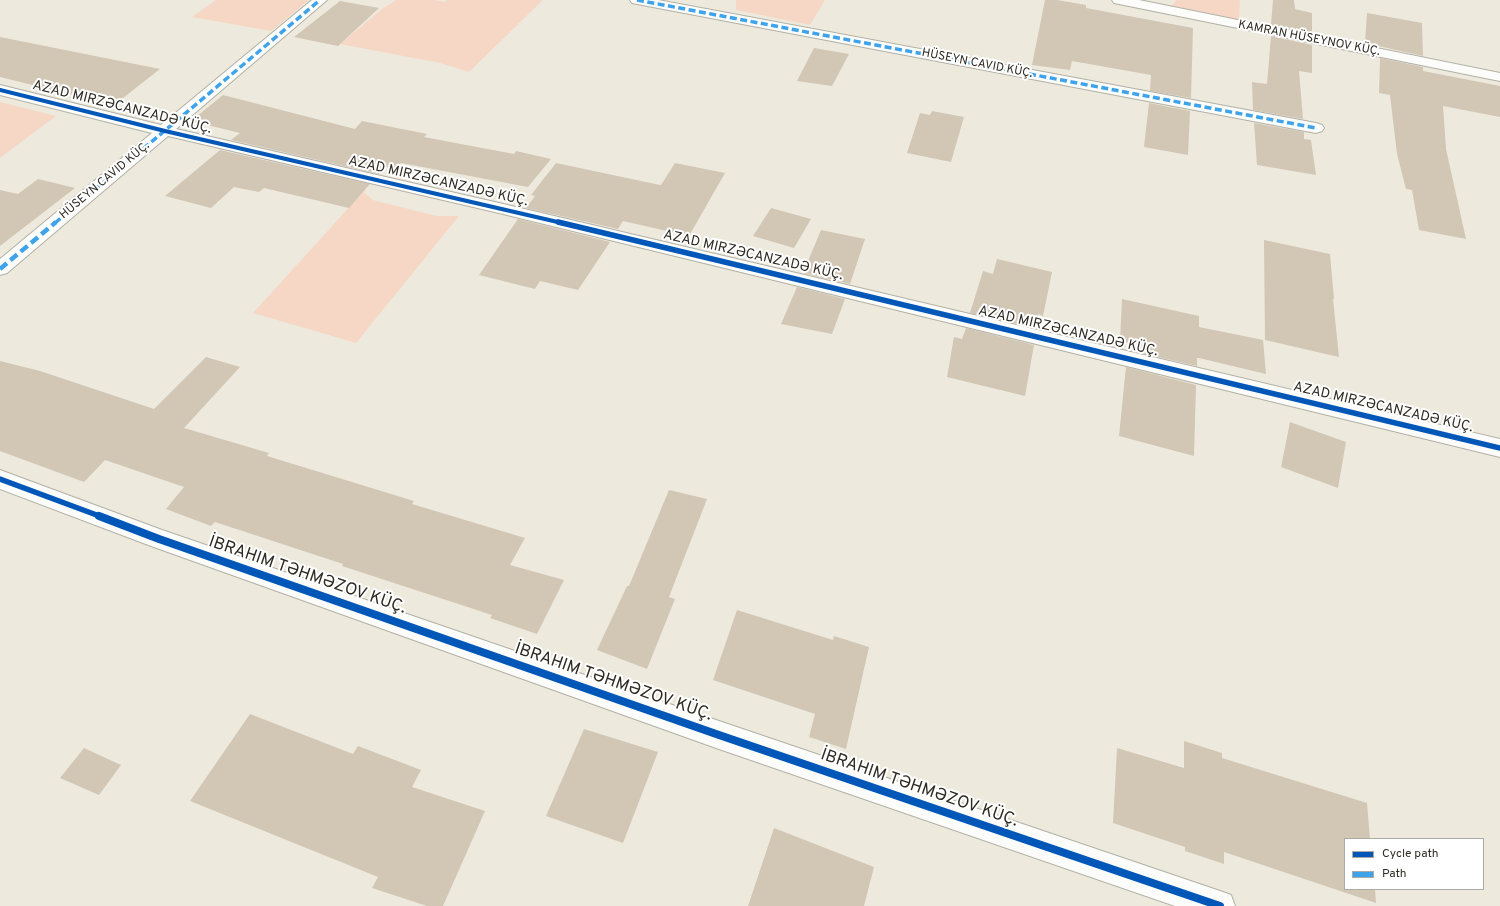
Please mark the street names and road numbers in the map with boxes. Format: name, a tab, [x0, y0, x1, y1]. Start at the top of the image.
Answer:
street label: KAMRAN HÜSEYNOV KÜÇ.	[1237, 18, 1381, 60]
street label: HÜSEYN CAVID KÜÇ.	[920, 46, 1034, 82]
street label: AZAD MIRZƏCANZADƏ KÜÇ.	[31, 78, 213, 138]
street label: HÜSEYN CAVID KÜÇ.	[57, 139, 153, 223]
street label: AZAD MIRZƏCANZADƏ KÜÇ.	[346, 153, 530, 211]
street label: AZAD MIRZƏCANZADƏ KÜÇ.	[661, 227, 845, 285]
street label: AZAD MIRZƏCANZADƏ KÜÇ.	[976, 303, 1160, 361]
street label: AZAD MIRZƏCANZADƏ KÜÇ.	[1291, 379, 1475, 437]
street label: İBRAHIM TƏHMƏZOV KÜÇ.	[206, 533, 408, 619]
street label: İBRAHIM TƏHMƏZOV KÜÇ.	[512, 640, 714, 726]
street label: İBRAHIM TƏHMƏZOV KÜÇ.	[818, 746, 1020, 832]

